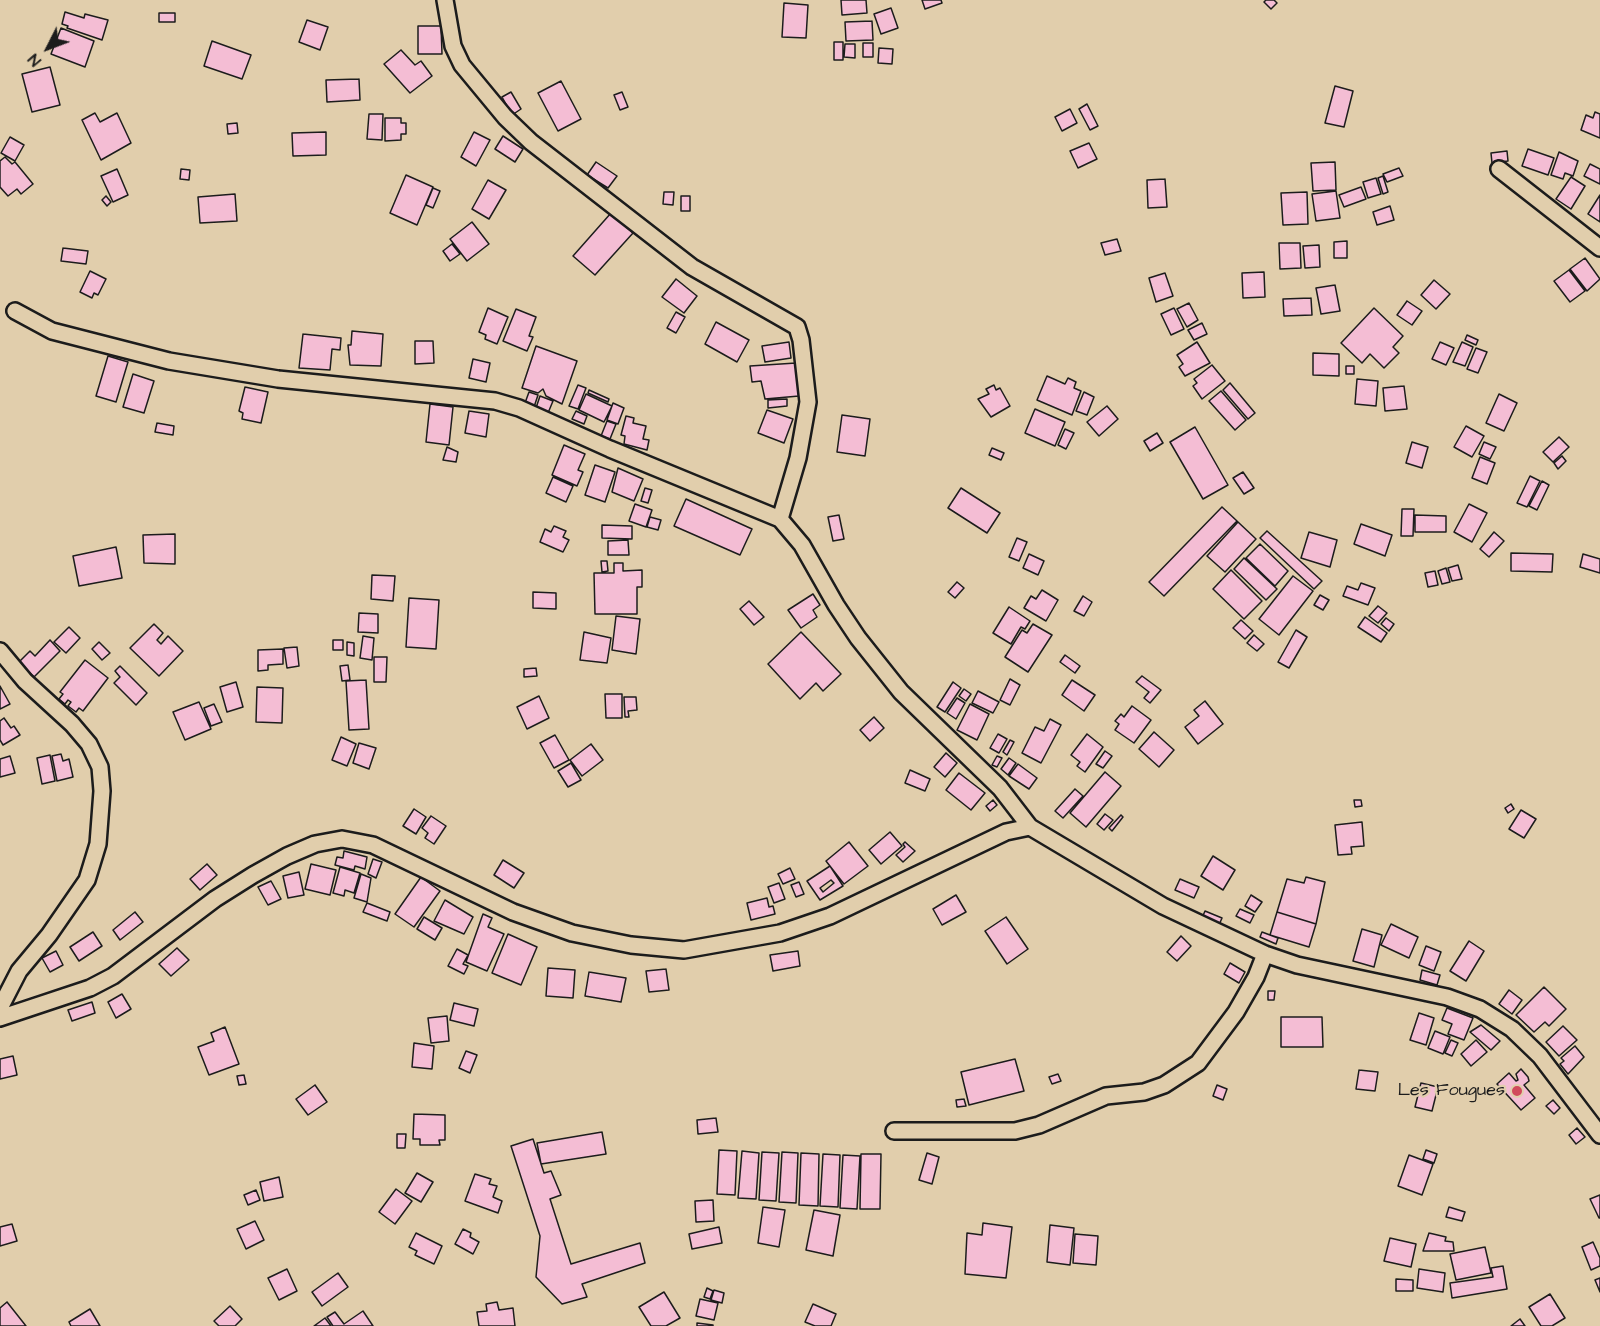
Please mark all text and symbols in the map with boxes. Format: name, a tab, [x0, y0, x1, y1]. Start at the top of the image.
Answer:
north arrow	[18, 18, 78, 78]
text: N	[23, 49, 46, 71]
place label: Les Fougues	[1398, 1080, 1505, 1102]
marker: Les Fougues	[1510, 1084, 1524, 1098]

